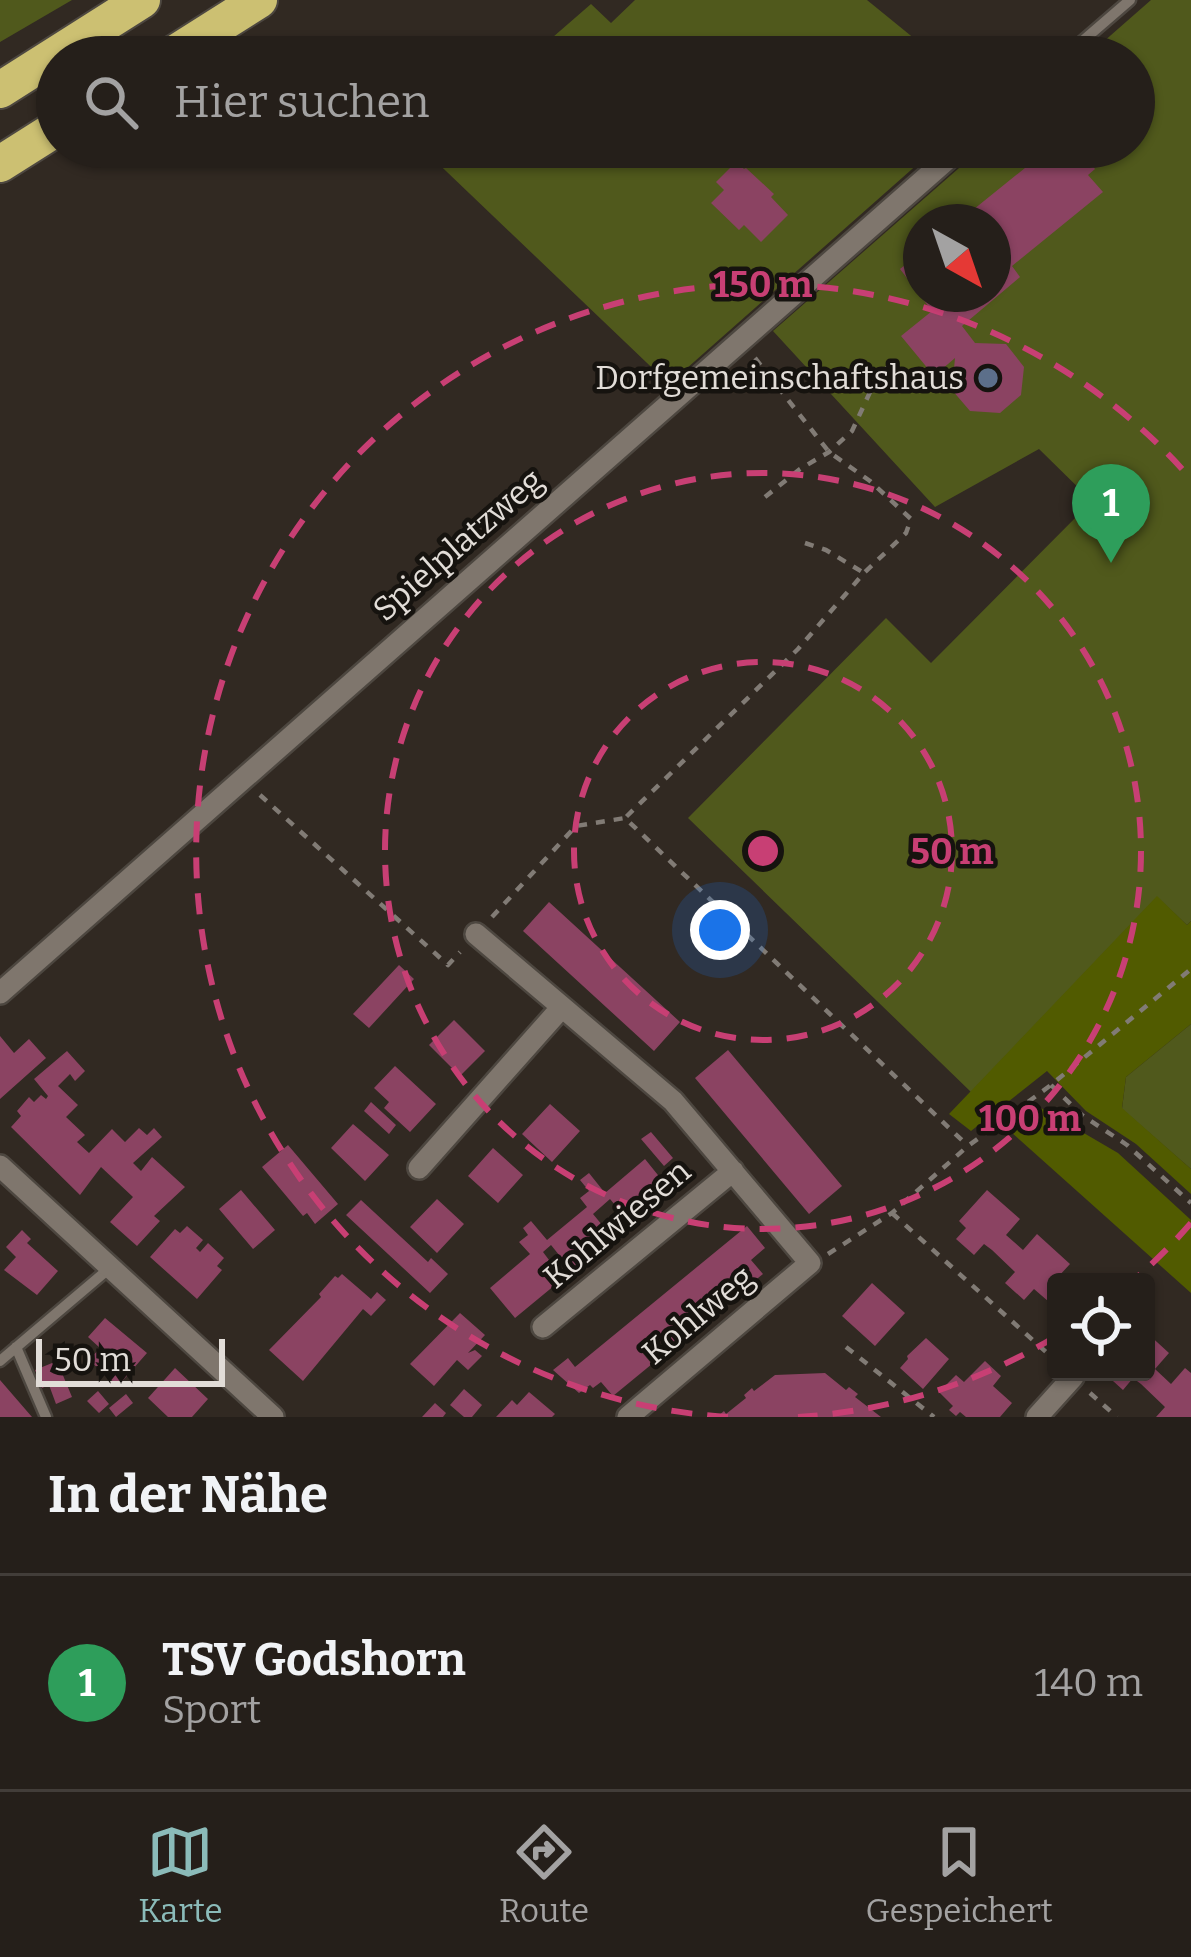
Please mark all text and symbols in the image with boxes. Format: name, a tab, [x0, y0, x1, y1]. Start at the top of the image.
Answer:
search box	[36, 36, 1155, 168]
icon: search	[78, 69, 144, 135]
text: Hier suchen	[174, 75, 430, 129]
north arrow	[903, 204, 1011, 312]
text: 150 m	[714, 263, 812, 307]
place label: Dorfgemeinschaftshaus	[595, 358, 964, 398]
marker: Dorfgemeinschaftshaus	[975, 365, 1001, 391]
street label: Spielplatzweg	[365, 460, 551, 630]
pin: 1	[1072, 464, 1150, 563]
centre of rings	[742, 830, 784, 872]
text: 50 m	[910, 830, 994, 874]
your location	[690, 900, 750, 960]
text: 100 m	[979, 1097, 1081, 1141]
street label: Kohlwiesen	[536, 1151, 699, 1297]
street label: Kohlweg	[634, 1257, 762, 1373]
map controls	[1047, 1273, 1155, 1381]
button: locate	[1047, 1273, 1155, 1381]
scale bar	[36, 1333, 225, 1386]
text: 50 m	[54, 1340, 131, 1380]
text: In der Nähe	[48, 1464, 328, 1526]
text: TSV Godshorn	[162, 1633, 466, 1687]
text: 1	[79, 1660, 95, 1706]
text: 140 m	[1034, 1660, 1143, 1706]
text: Sport	[162, 1687, 261, 1733]
tab: Karte	[138, 1819, 222, 1931]
tab: Route	[499, 1819, 589, 1931]
tab: Gespeichert	[866, 1819, 1053, 1931]

